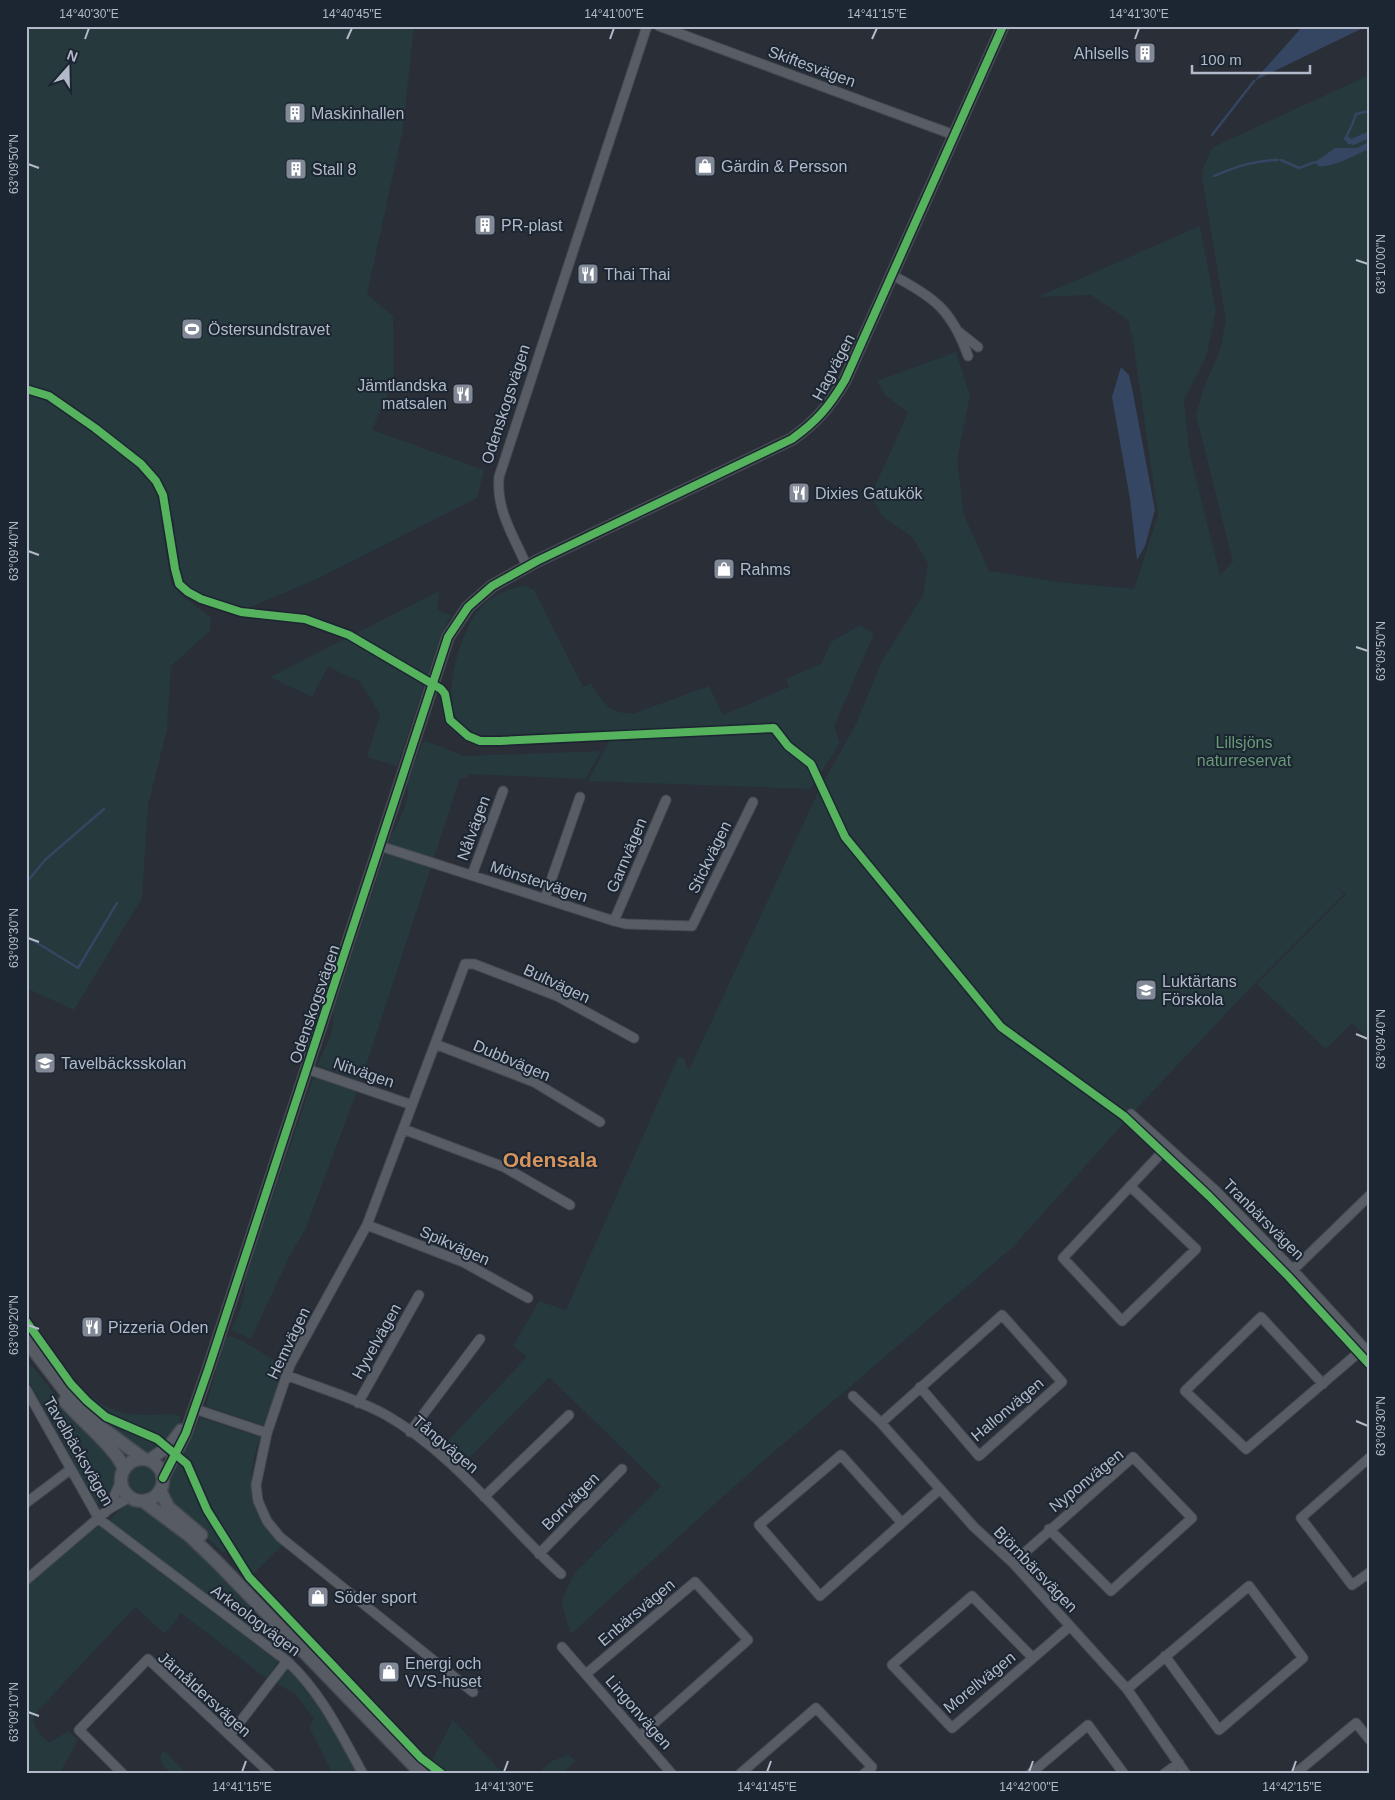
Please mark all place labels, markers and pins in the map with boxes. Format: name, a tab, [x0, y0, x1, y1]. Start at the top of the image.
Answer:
building icon: Ahlsells	[1133, 41, 1157, 65]
place label: Ahlsells	[1074, 45, 1129, 62]
building icon: Maskinhallen	[283, 101, 307, 125]
place label: Maskinhallen	[311, 105, 404, 122]
shop icon: Gärdin & Persson	[693, 154, 717, 178]
building icon: Stall 8	[284, 157, 308, 181]
place label: Gärdin & Persson	[721, 158, 847, 175]
place label: Stall 8	[312, 161, 357, 178]
building icon: PR-plast	[473, 213, 497, 237]
place label: PR-plast	[501, 217, 563, 234]
restaurant icon: Thai Thai	[576, 262, 600, 286]
place label: Thai Thai	[604, 266, 670, 283]
sports icon: Östersundstravet	[180, 317, 204, 341]
place label: Östersundstravet	[208, 321, 330, 338]
place label: Jämtlandska matsalen	[357, 377, 447, 412]
restaurant icon: Jämtlandska matsalen	[451, 382, 475, 406]
restaurant icon: Dixies Gatukök	[787, 481, 811, 505]
place label: Dixies Gatukök	[815, 485, 924, 502]
shop icon: Rahms	[712, 557, 736, 581]
place label: Rahms	[740, 561, 791, 578]
place label: Luktärtans Förskola	[1162, 973, 1237, 1008]
school or university icon: Luktärtans Förskola	[1134, 978, 1158, 1002]
school or university icon: Tavelbäcksskolan	[33, 1051, 57, 1075]
place label: Tavelbäcksskolan	[61, 1055, 186, 1072]
restaurant icon: Pizzeria Oden	[80, 1315, 104, 1339]
place label: Pizzeria Oden	[108, 1319, 209, 1336]
shop icon: Söder sport	[306, 1585, 330, 1609]
place label: Söder sport	[334, 1589, 417, 1606]
place label: Energi och VVS-huset	[405, 1655, 482, 1690]
shop icon: Energi och VVS-huset	[377, 1660, 401, 1684]

